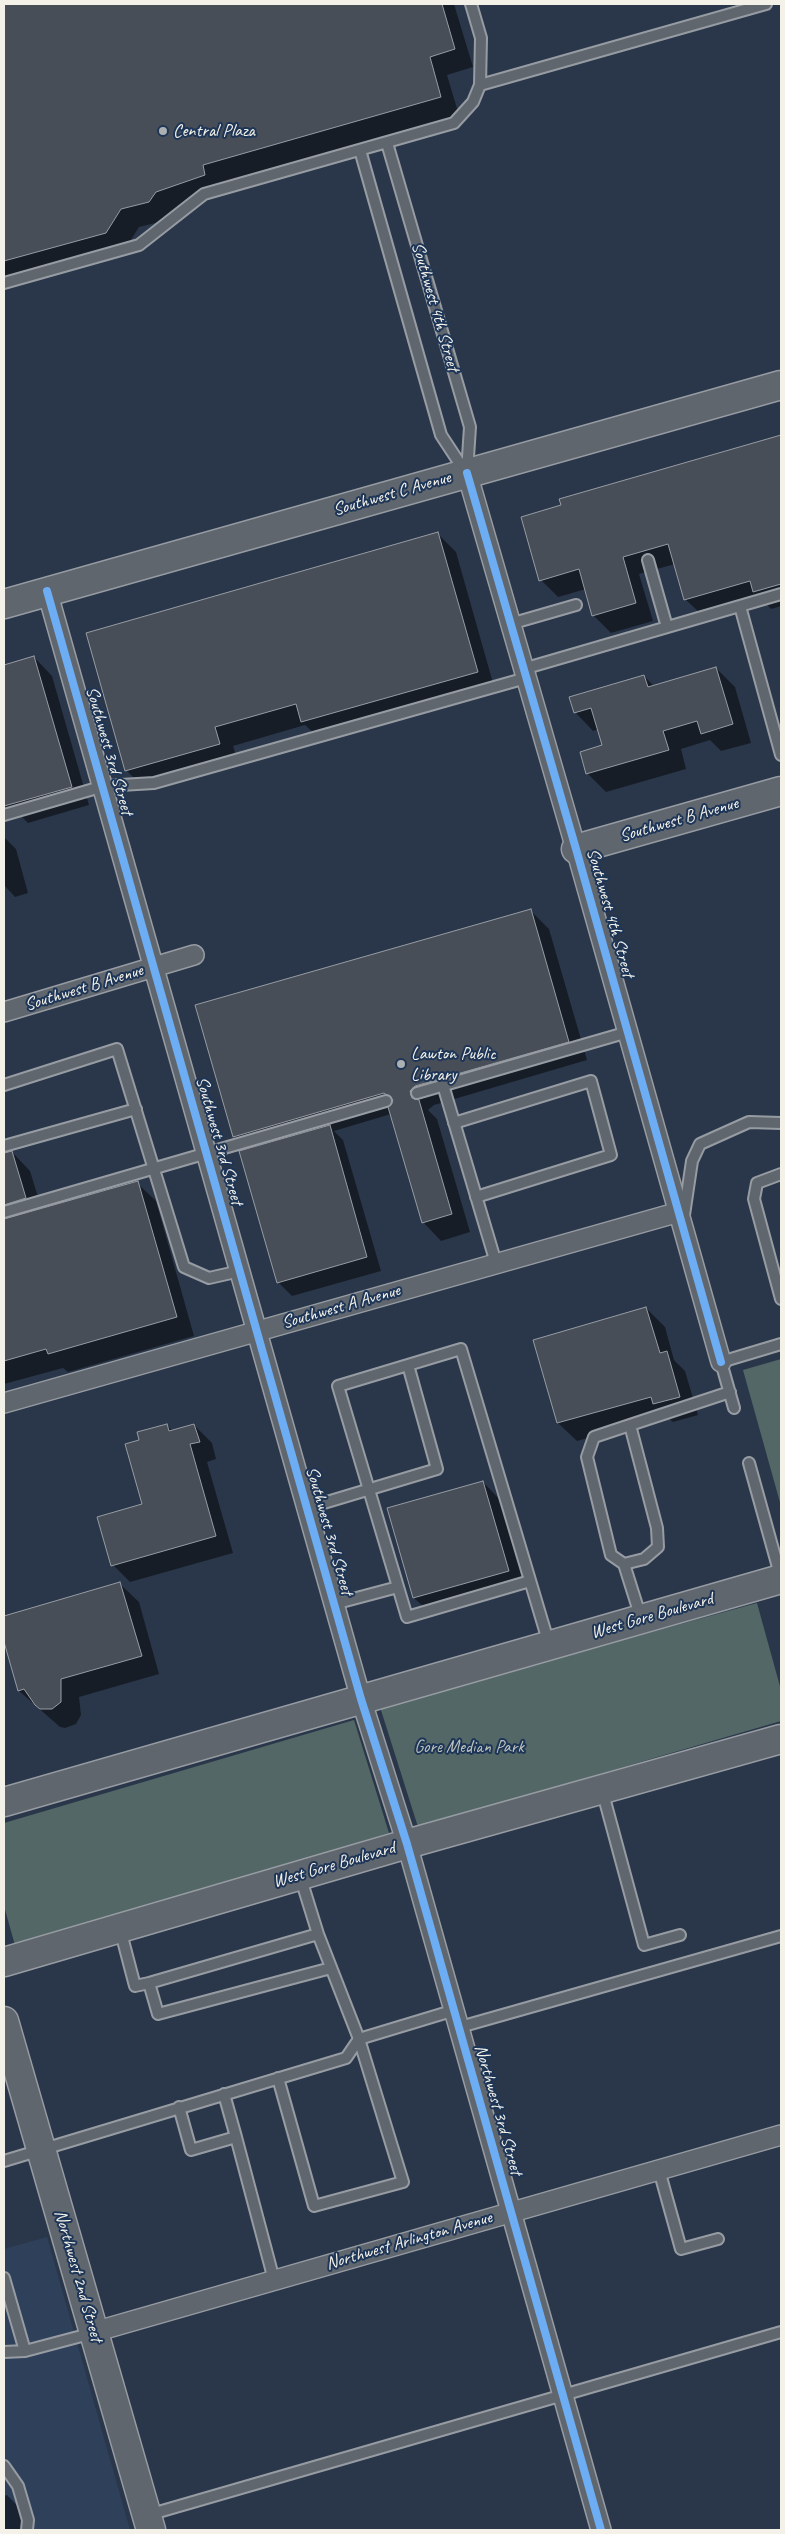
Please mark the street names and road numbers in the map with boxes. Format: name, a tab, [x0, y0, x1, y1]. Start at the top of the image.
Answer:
street label: Southwest 4th Street	[406, 240, 464, 374]
street label: Southwest C Avenue	[331, 467, 453, 521]
street label: Southwest 3rd Street	[80, 684, 138, 818]
street label: Southwest B Avenue	[617, 793, 741, 847]
street label: Southwest 4th Street	[581, 846, 639, 980]
street label: Southwest B Avenue	[22, 960, 146, 1016]
street label: Southwest 3rd Street	[190, 1074, 248, 1208]
street label: Southwest A Avenue	[279, 1280, 403, 1334]
street label: Southwest 3rd Street	[300, 1464, 358, 1598]
street label: West Gore Boulevard	[589, 1588, 715, 1644]
street label: West Gore Boulevard	[271, 1837, 397, 1893]
street label: Northwest 3rd Street	[469, 2042, 527, 2178]
street label: Northwest Arlington Avenue	[323, 2207, 495, 2275]
street label: Northwest 2nd Street	[49, 2208, 107, 2344]

